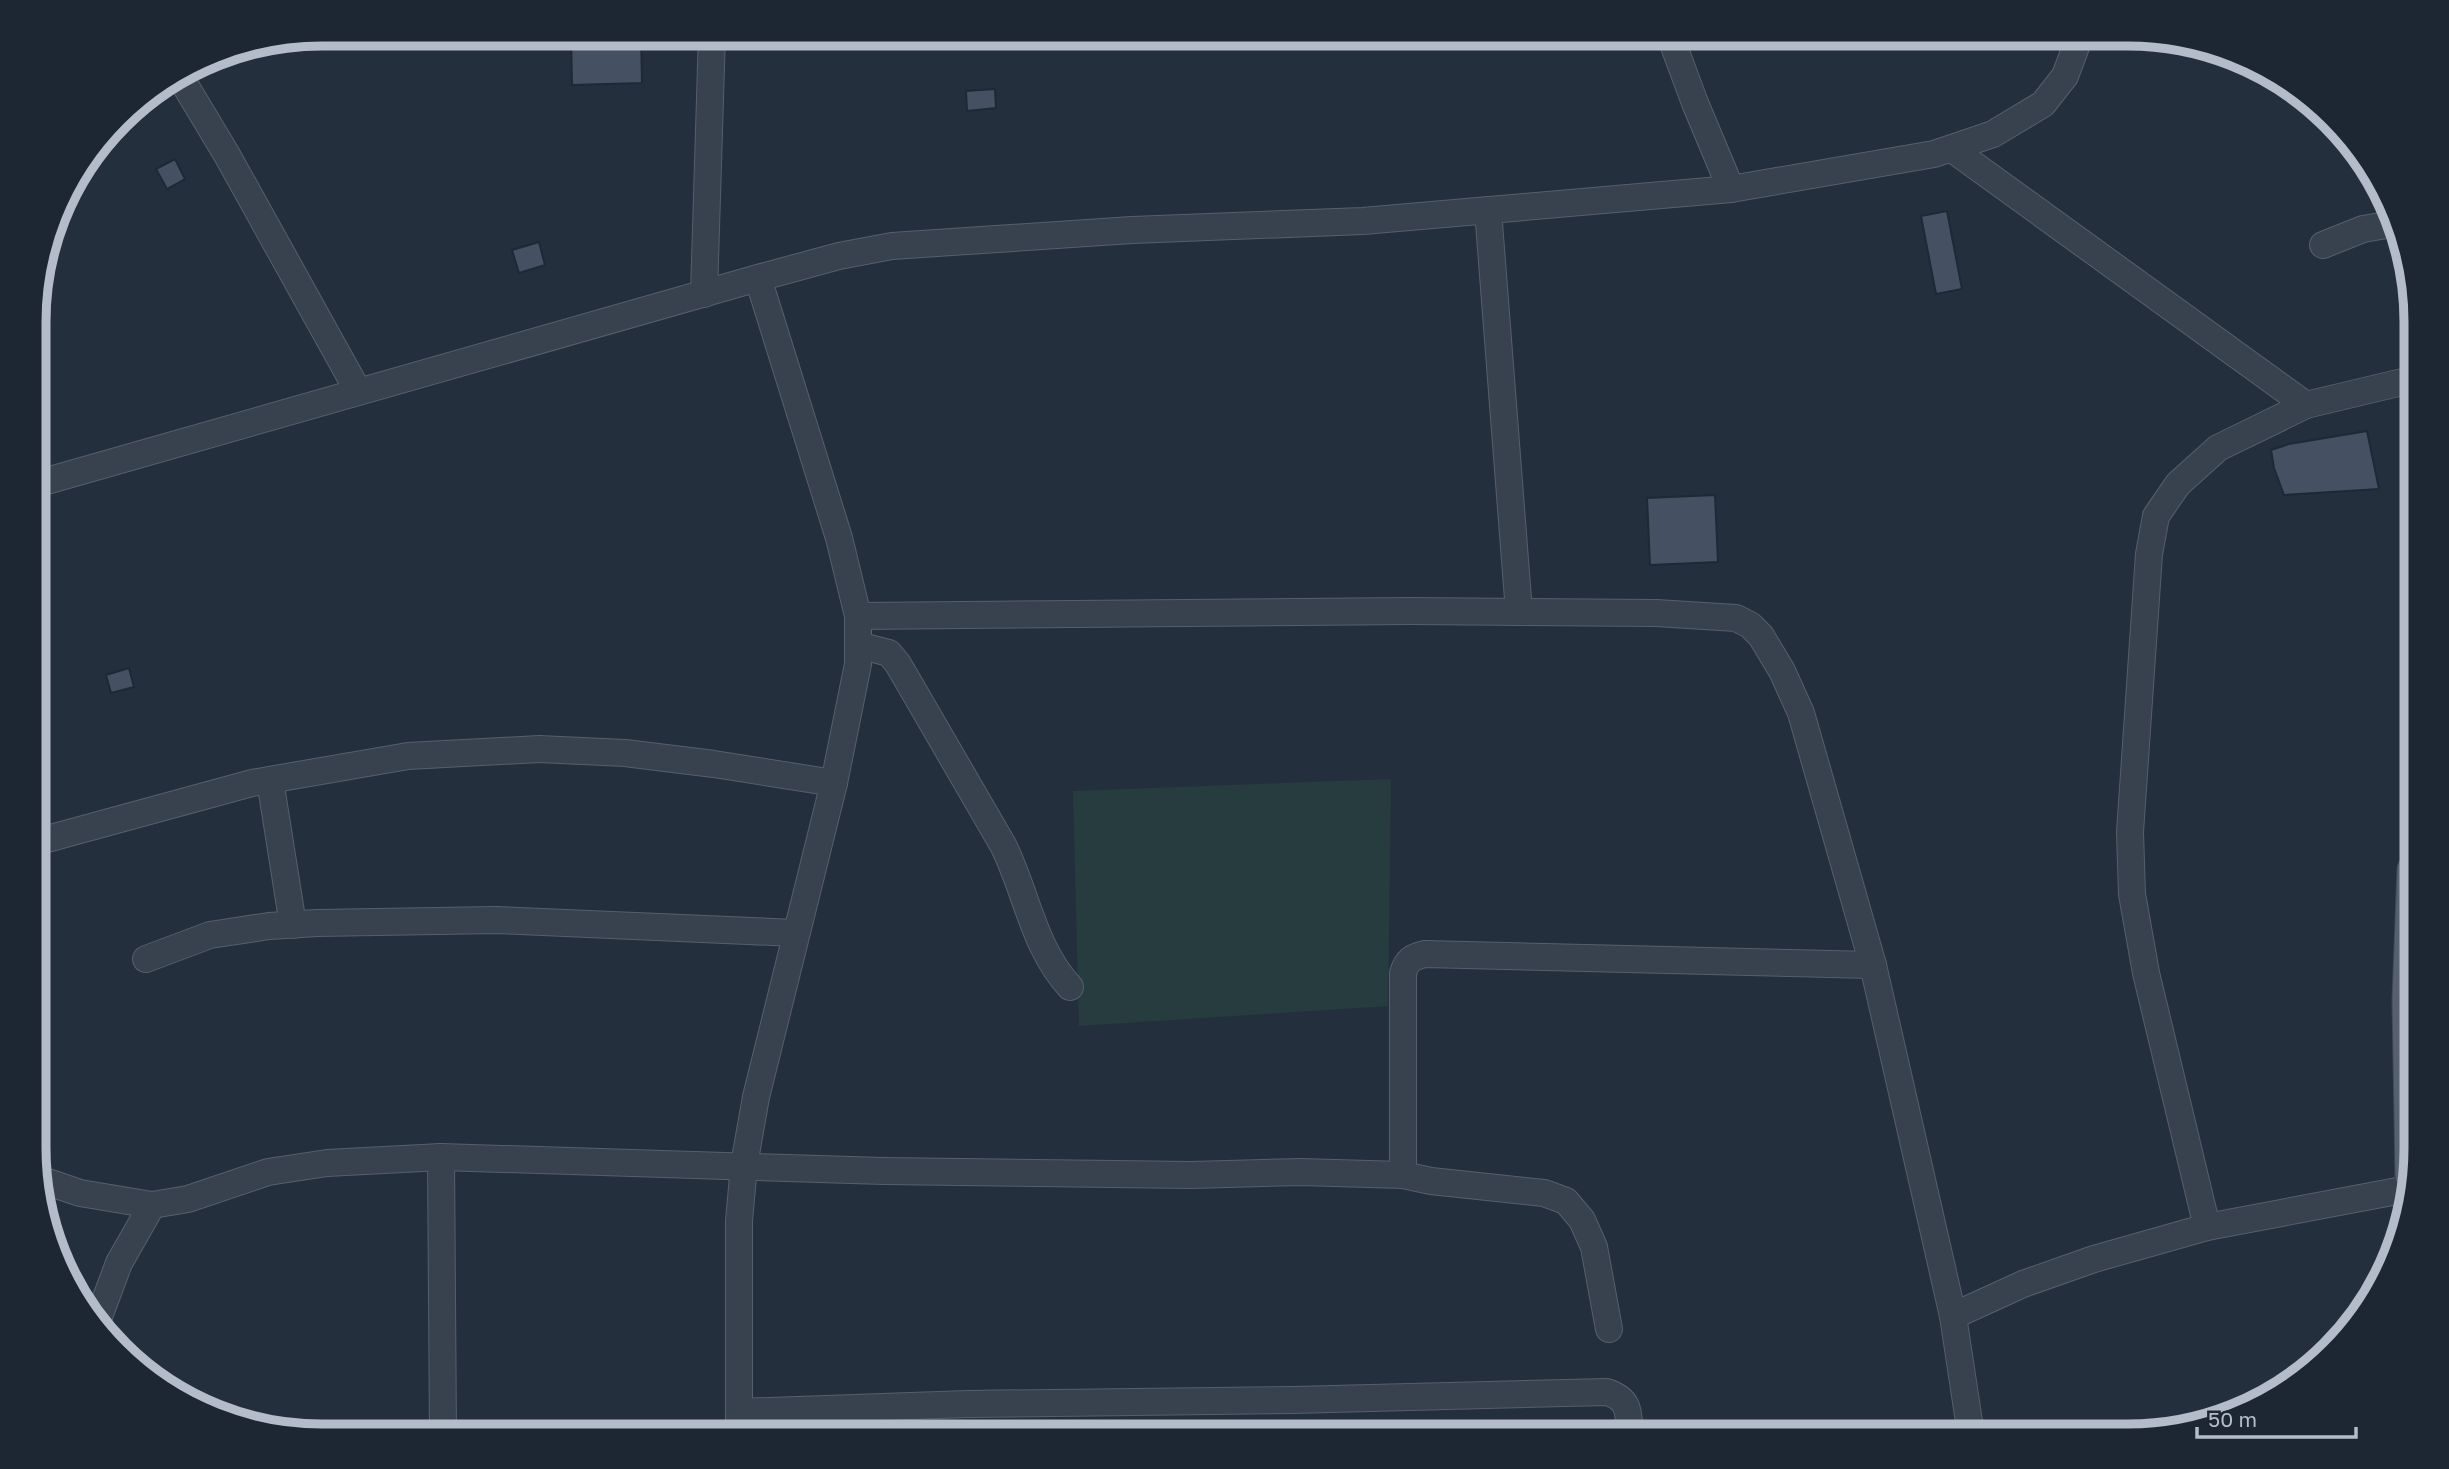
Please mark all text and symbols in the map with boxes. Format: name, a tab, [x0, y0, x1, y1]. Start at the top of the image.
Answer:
scale bar	[2197, 1396, 2356, 1440]
text: 50 m	[2208, 1406, 2257, 1432]

